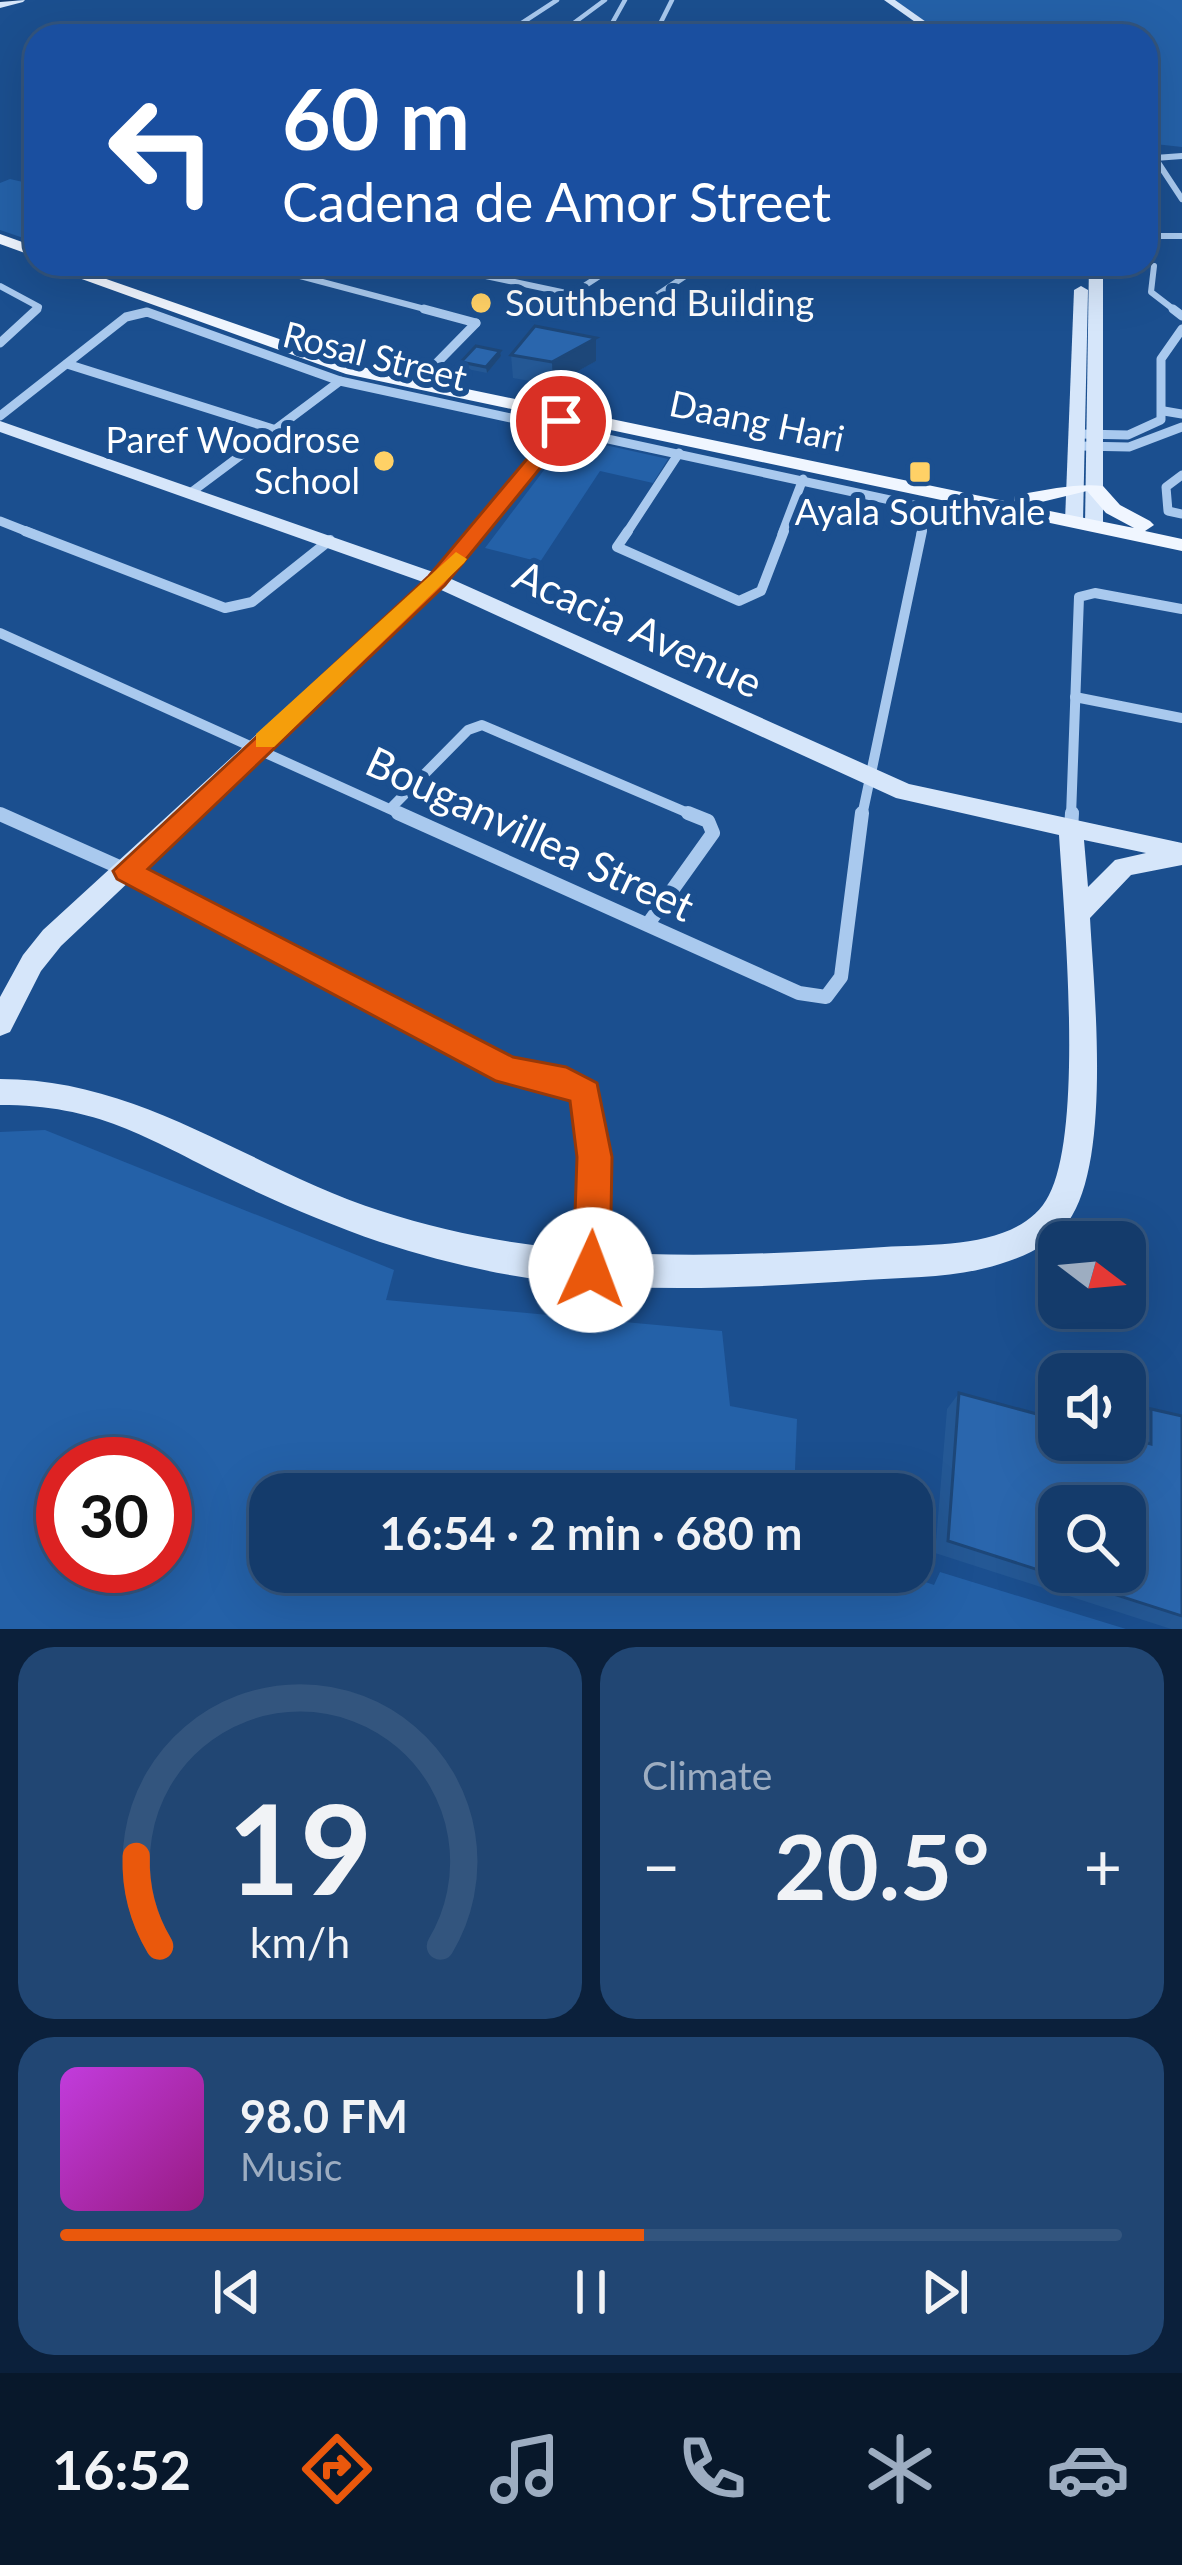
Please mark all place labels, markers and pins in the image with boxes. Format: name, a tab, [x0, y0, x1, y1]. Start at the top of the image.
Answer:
place label: Southbend Building	[505, 280, 814, 324]
marker: Southbend Building	[468, 290, 494, 316]
pin	[510, 370, 612, 472]
place label: Paref Woodrose School	[106, 417, 360, 502]
marker: Paref Woodrose School	[371, 448, 397, 474]
marker: Ayala Southvale	[907, 459, 933, 485]
place label: Ayala Southvale	[795, 489, 1045, 533]

